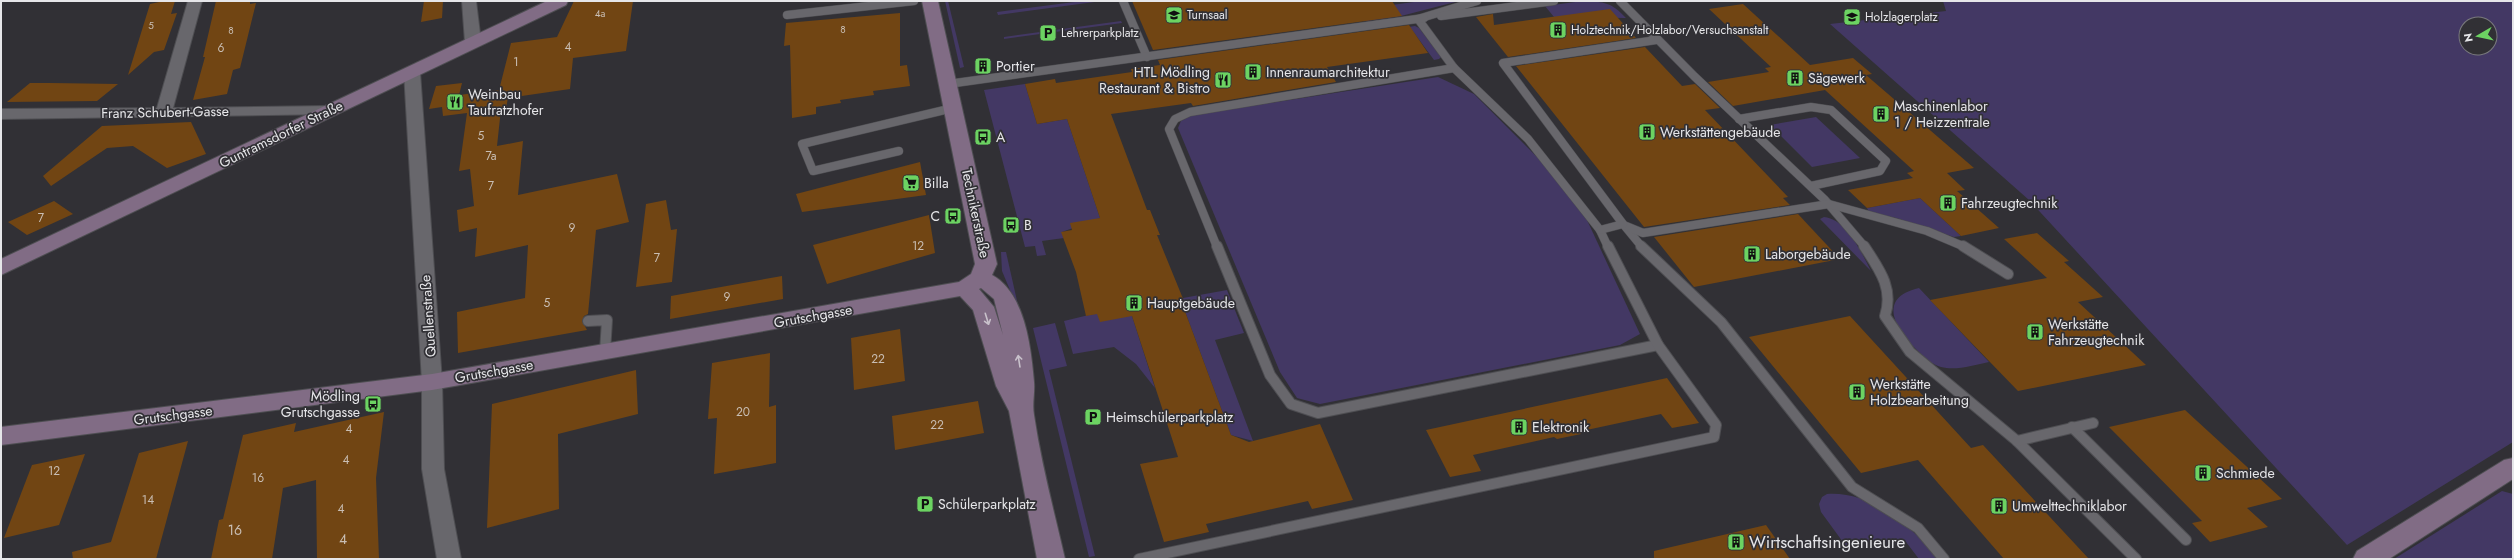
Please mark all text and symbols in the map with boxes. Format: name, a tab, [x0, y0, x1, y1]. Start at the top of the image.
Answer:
school or university icon: Turnsaal	[1164, 5, 1184, 25]
house number: 4a	[595, 6, 606, 21]
place label: Turnsaal	[1187, 6, 1227, 24]
school or university icon: Holzlagerplatz	[1842, 7, 1862, 27]
place label: Holzlagerplatz	[1865, 8, 1938, 26]
north arrow	[2458, 16, 2498, 56]
house number: 5	[148, 18, 154, 33]
building icon: Holztechnik/Holzlabor/Versuchsanstalt	[1548, 20, 1568, 40]
place label: Holztechnik/Holzlabor/Versuchsanstalt	[1571, 21, 1769, 39]
house number: 8	[840, 22, 846, 37]
house number: 8	[228, 23, 234, 38]
parking icon: Lehrerparkplatz	[1038, 23, 1058, 43]
place label: Lehrerparkplatz	[1061, 24, 1139, 42]
text: N	[2460, 32, 2477, 43]
house number: 4	[565, 38, 572, 56]
house number: 6	[218, 39, 225, 57]
house number: 1	[513, 53, 519, 71]
building icon: Portier	[973, 56, 993, 76]
place label: Portier	[996, 56, 1035, 76]
place label: HTL Mödling Restaurant & Bistro	[1099, 62, 1210, 98]
building icon: Innenraumarchitektur	[1243, 62, 1263, 82]
place label: Innenraumarchitektur	[1266, 62, 1390, 82]
building icon: Sägewerk	[1785, 68, 1805, 88]
place label: Sägewerk	[1808, 68, 1866, 88]
restaurant icon: HTL Mödling Restaurant & Bistro	[1213, 70, 1233, 90]
place label: Weinbau Taufratzhofer	[468, 84, 544, 120]
restaurant icon: Weinbau Taufratzhofer	[445, 92, 465, 112]
street label: Guntramsdorfer Straße	[216, 95, 346, 173]
place label: Maschinenlabor 1 / Heizzentrale	[1894, 96, 1990, 132]
street label: Franz Schubert-Gasse	[101, 101, 229, 123]
building icon: Maschinenlabor 1 / Heizzentrale	[1871, 104, 1891, 124]
building icon: Werkstättengebäude	[1637, 122, 1657, 142]
place label: Werkstättengebäude	[1660, 122, 1780, 142]
house number: 5	[478, 127, 485, 145]
bus stop icon: A	[973, 127, 993, 147]
place label: A	[996, 127, 1006, 147]
house number: 7a	[486, 147, 497, 165]
street label: Technikerstraße	[957, 166, 995, 260]
supermarket icon: Billa	[901, 173, 921, 193]
place label: Billa	[924, 173, 949, 193]
house number: 7	[488, 177, 495, 195]
building icon: Fahrzeugtechnik	[1938, 193, 1958, 213]
place label: Fahrzeugtechnik	[1961, 193, 2058, 213]
place label: C	[930, 206, 940, 226]
bus stop icon: C	[943, 206, 963, 226]
house number: 7	[38, 209, 45, 227]
bus stop icon: B	[1001, 215, 1021, 235]
place label: B	[1024, 215, 1032, 235]
house number: 9	[569, 219, 576, 237]
house number: 12	[912, 237, 924, 255]
building icon: Laborgebäude	[1742, 244, 1762, 264]
place label: Laborgebäude	[1765, 244, 1851, 264]
house number: 7	[654, 249, 661, 267]
street label: Quellenstraße	[415, 274, 441, 358]
house number: 9	[724, 288, 731, 306]
building icon: Hauptgebäude	[1124, 293, 1144, 313]
place label: Hauptgebäude	[1147, 293, 1235, 313]
house number: 5	[544, 294, 551, 312]
street label: Grutschgasse	[772, 299, 854, 333]
one-way arrow	[984, 313, 991, 326]
place label: Werkstätte Fahrzeugtechnik	[2048, 314, 2145, 350]
building icon: Werkstätte Fahrzeugtechnik	[2025, 322, 2045, 342]
house number: 22	[871, 350, 885, 368]
street label: Grutschgasse	[453, 354, 535, 388]
one-way arrow	[1015, 355, 1023, 368]
place label: Werkstätte Holzbearbeitung	[1870, 374, 1969, 410]
building icon: Werkstätte Holzbearbeitung	[1847, 382, 1867, 402]
place label: Mödling Grutschgasse	[281, 386, 360, 422]
bus stop icon: Mödling Grutschgasse	[363, 394, 383, 414]
street label: Grutschgasse	[132, 400, 214, 430]
house number: 20	[736, 403, 750, 421]
parking icon: Heimschülerparkplatz	[1083, 407, 1103, 427]
place label: Heimschülerparkplatz	[1106, 407, 1234, 427]
house number: 22	[930, 416, 944, 434]
building icon: Elektronik	[1509, 417, 1529, 437]
place label: Elektronik	[1532, 417, 1590, 437]
house number: 4	[346, 420, 353, 438]
house number: 4	[343, 451, 350, 469]
house number: 12	[48, 462, 60, 480]
building icon: Schmiede	[2193, 463, 2213, 483]
place label: Schmiede	[2216, 463, 2275, 483]
house number: 16	[252, 469, 264, 487]
house number: 14	[142, 491, 154, 509]
parking icon: Schülerparkplatz	[915, 494, 935, 514]
place label: Schülerparkplatz	[938, 494, 1036, 514]
building icon: Umwelttechniklabor	[1989, 496, 2009, 516]
place label: Umwelttechniklabor	[2012, 496, 2127, 516]
house number: 4	[338, 500, 345, 518]
house number: 16	[228, 520, 242, 540]
house number: 4	[339, 529, 347, 549]
place label: Wirtschaftsingenieure	[1749, 530, 1905, 554]
building icon: Wirtschaftsingenieure	[1726, 532, 1746, 552]

